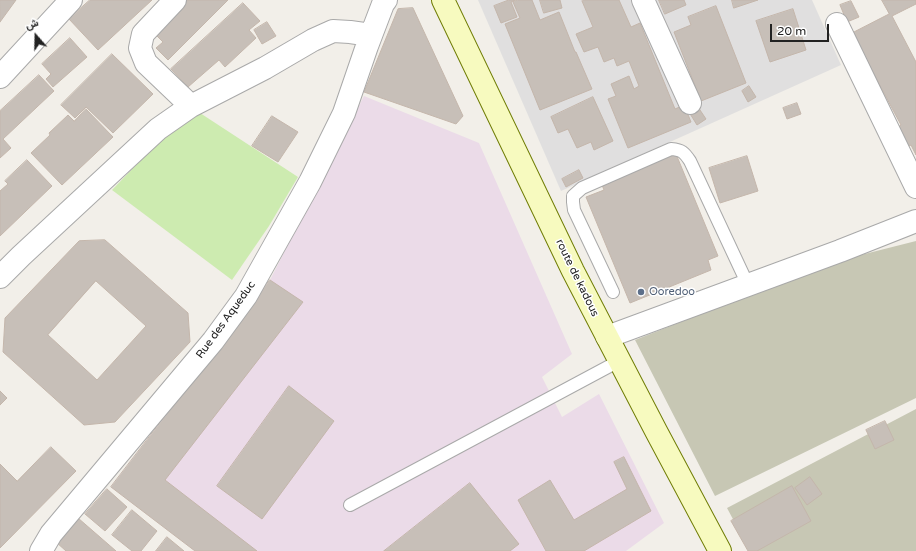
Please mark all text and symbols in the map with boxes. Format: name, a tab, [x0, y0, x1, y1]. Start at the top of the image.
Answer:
north arrow	[16, 16, 56, 56]
text: ش	[23, 16, 40, 33]
scale bar	[772, 16, 831, 42]
text: 20 m	[777, 24, 806, 38]
street label: route de kadous	[553, 237, 601, 319]
street label: Rue des Aqueduc	[194, 279, 258, 361]
place label: Ooredoo	[649, 285, 695, 299]
marker: Ooredoo	[636, 287, 646, 297]

